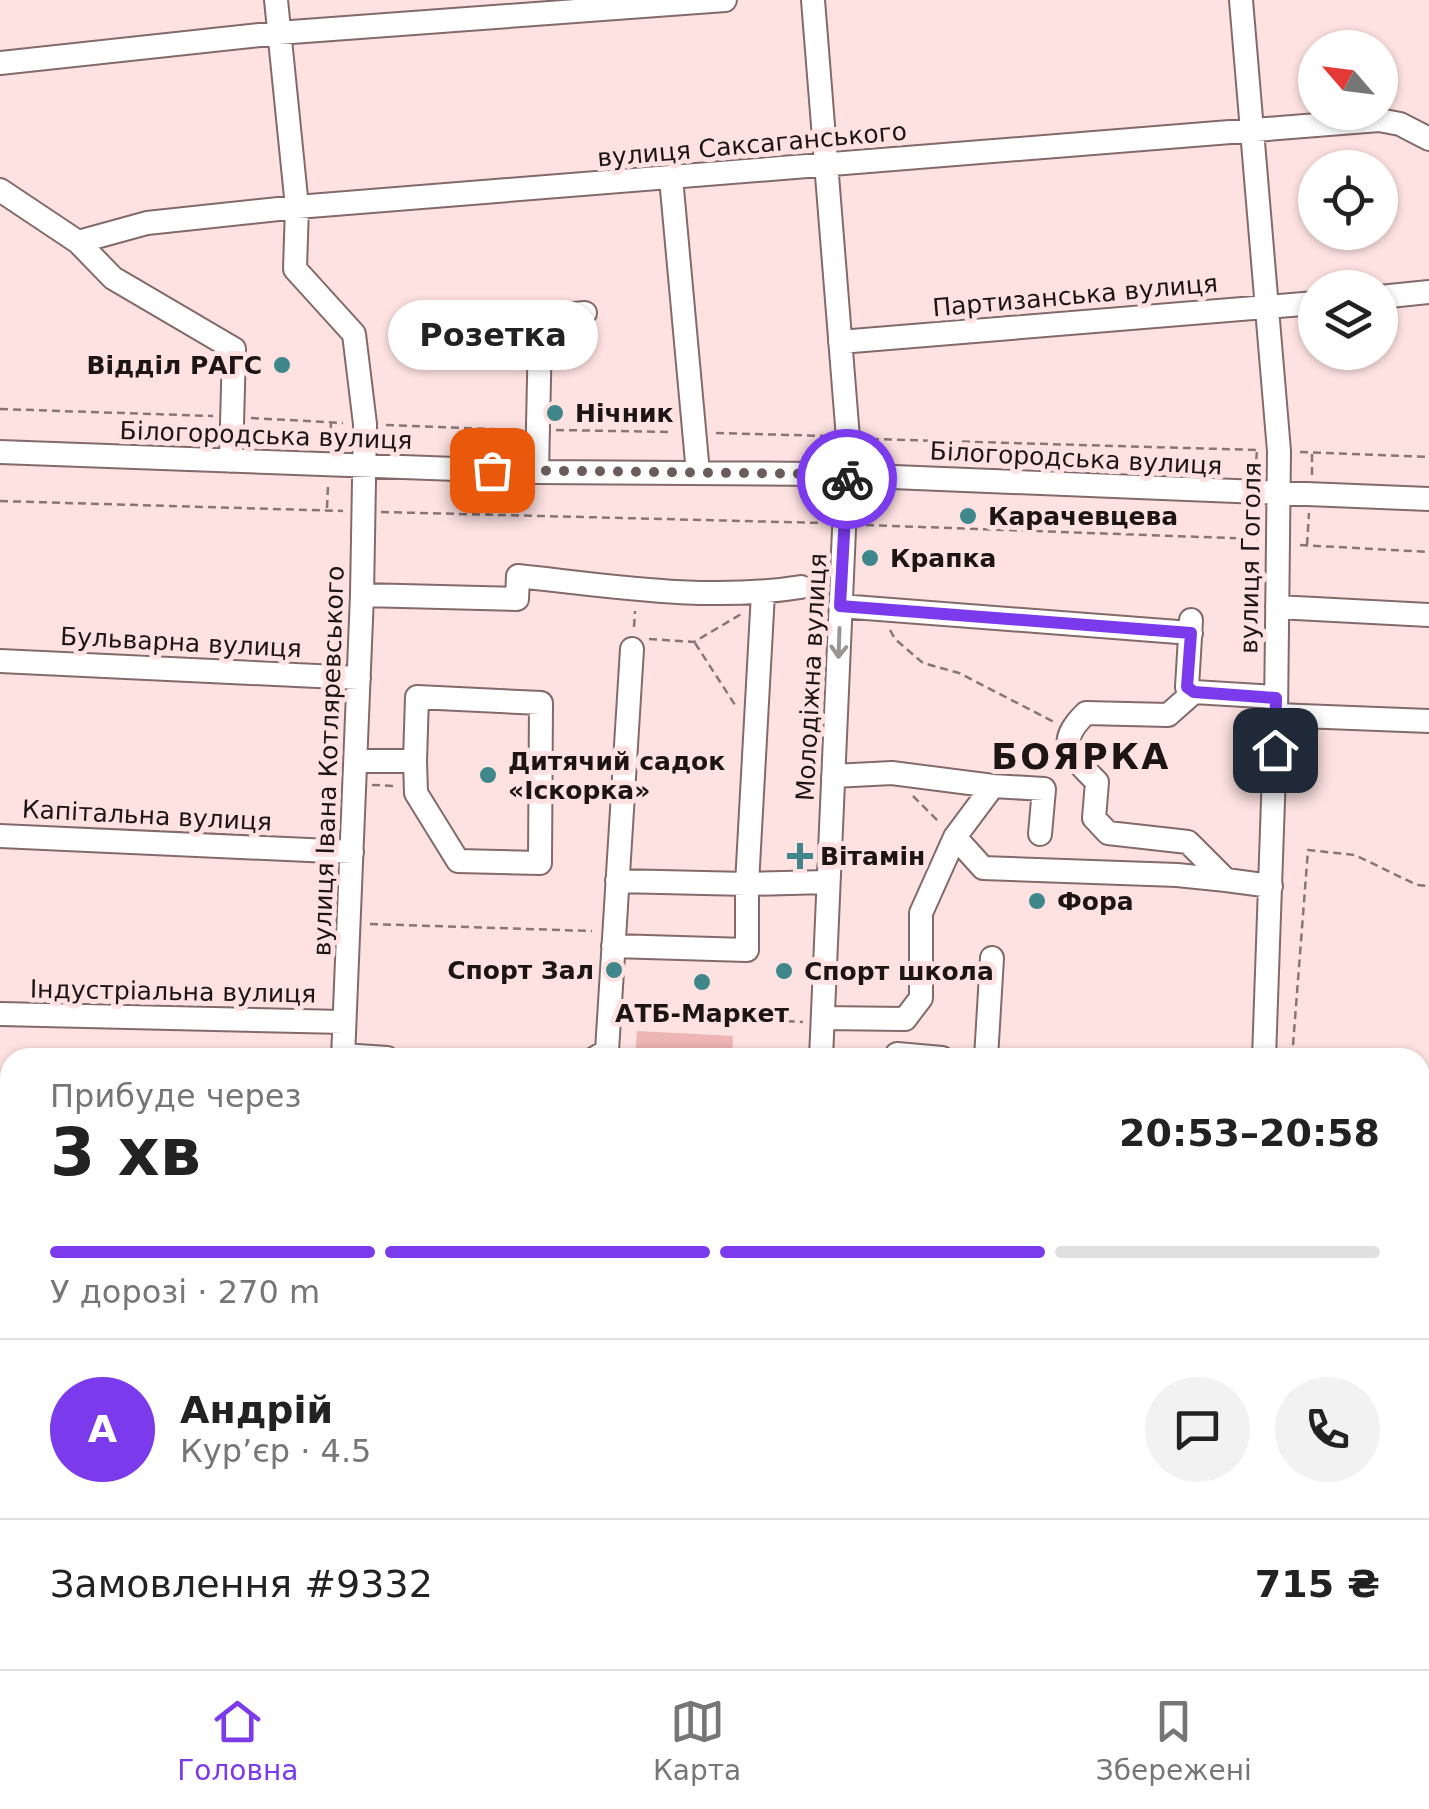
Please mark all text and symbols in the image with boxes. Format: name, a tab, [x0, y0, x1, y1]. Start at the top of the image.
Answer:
north arrow	[1298, 30, 1398, 130]
map controls	[1298, 30, 1398, 370]
street label: вулиця Саксаганського	[596, 117, 908, 172]
button: locate	[1298, 150, 1398, 250]
street label: Партизанська вулиця	[931, 269, 1219, 322]
button: layers	[1298, 270, 1398, 370]
callout: Розетка	[387, 300, 597, 370]
text: Розетка	[419, 316, 567, 354]
place label: Відділ РАГС	[86, 351, 262, 380]
marker: Відділ РАГС	[271, 354, 293, 376]
place label: Нічник	[575, 399, 673, 428]
marker: Нічник	[544, 402, 566, 424]
street label: Білогородська вулиця	[119, 416, 413, 455]
pin	[450, 428, 535, 513]
courier	[797, 429, 897, 529]
street label: Білогородська вулиця	[929, 436, 1223, 481]
icon: bag	[465, 443, 520, 498]
icon: bike	[820, 452, 875, 507]
street label: вулиця Гоголя	[1234, 462, 1267, 654]
place label: Карачевцева	[988, 502, 1178, 531]
marker: Карачевцева	[957, 505, 979, 527]
place label: Крапка	[890, 544, 996, 573]
marker: Крапка	[859, 547, 881, 569]
street label: Молодіжна вулиця	[791, 552, 832, 802]
street label: вулиця Івана Котляревського	[307, 565, 350, 957]
street label: Бульварна вулиця	[59, 622, 303, 663]
one-way arrow	[829, 626, 848, 658]
pin	[1233, 708, 1318, 793]
icon: home	[1248, 723, 1303, 778]
district label: БОЯРКА	[991, 737, 1171, 777]
place label: Дитячий садок «Іскорка»	[508, 747, 725, 805]
marker: Дитячий садок «Іскорка»	[477, 764, 499, 786]
street label: Капітальна вулиця	[21, 794, 273, 837]
place label: Вітамін	[820, 842, 925, 871]
marker: Вітамін	[789, 845, 811, 867]
place label: Фора	[1057, 887, 1134, 916]
marker: Фора	[1026, 890, 1048, 912]
place label: Спорт Зал	[447, 956, 594, 985]
place label: Спорт школа	[804, 957, 994, 986]
marker: Спорт Зал	[603, 959, 625, 981]
marker: Спорт школа	[773, 960, 795, 982]
marker: АТБ-Маркет	[691, 971, 713, 993]
street label: Індустріальна вулиця	[30, 975, 316, 1008]
place label: АТБ-Маркет	[615, 999, 789, 1028]
text: Прибуде через	[50, 1077, 301, 1115]
text: 20:53–20:58	[1119, 1111, 1380, 1155]
text: 3 хв	[50, 1115, 201, 1190]
text: У дорозі · 270 m	[50, 1273, 320, 1311]
button: chat	[1145, 1377, 1250, 1482]
button: phone	[1275, 1377, 1380, 1482]
text: Андрій	[180, 1388, 333, 1432]
text: А	[88, 1407, 117, 1451]
text: Кур’єр · 4.5	[180, 1432, 371, 1470]
text: Замовлення #9332	[50, 1562, 433, 1606]
text: 715 ₴	[1255, 1562, 1380, 1606]
tab: Головна	[177, 1694, 298, 1787]
tab: Карта	[653, 1694, 741, 1787]
tab: Збережені	[1096, 1694, 1252, 1787]

